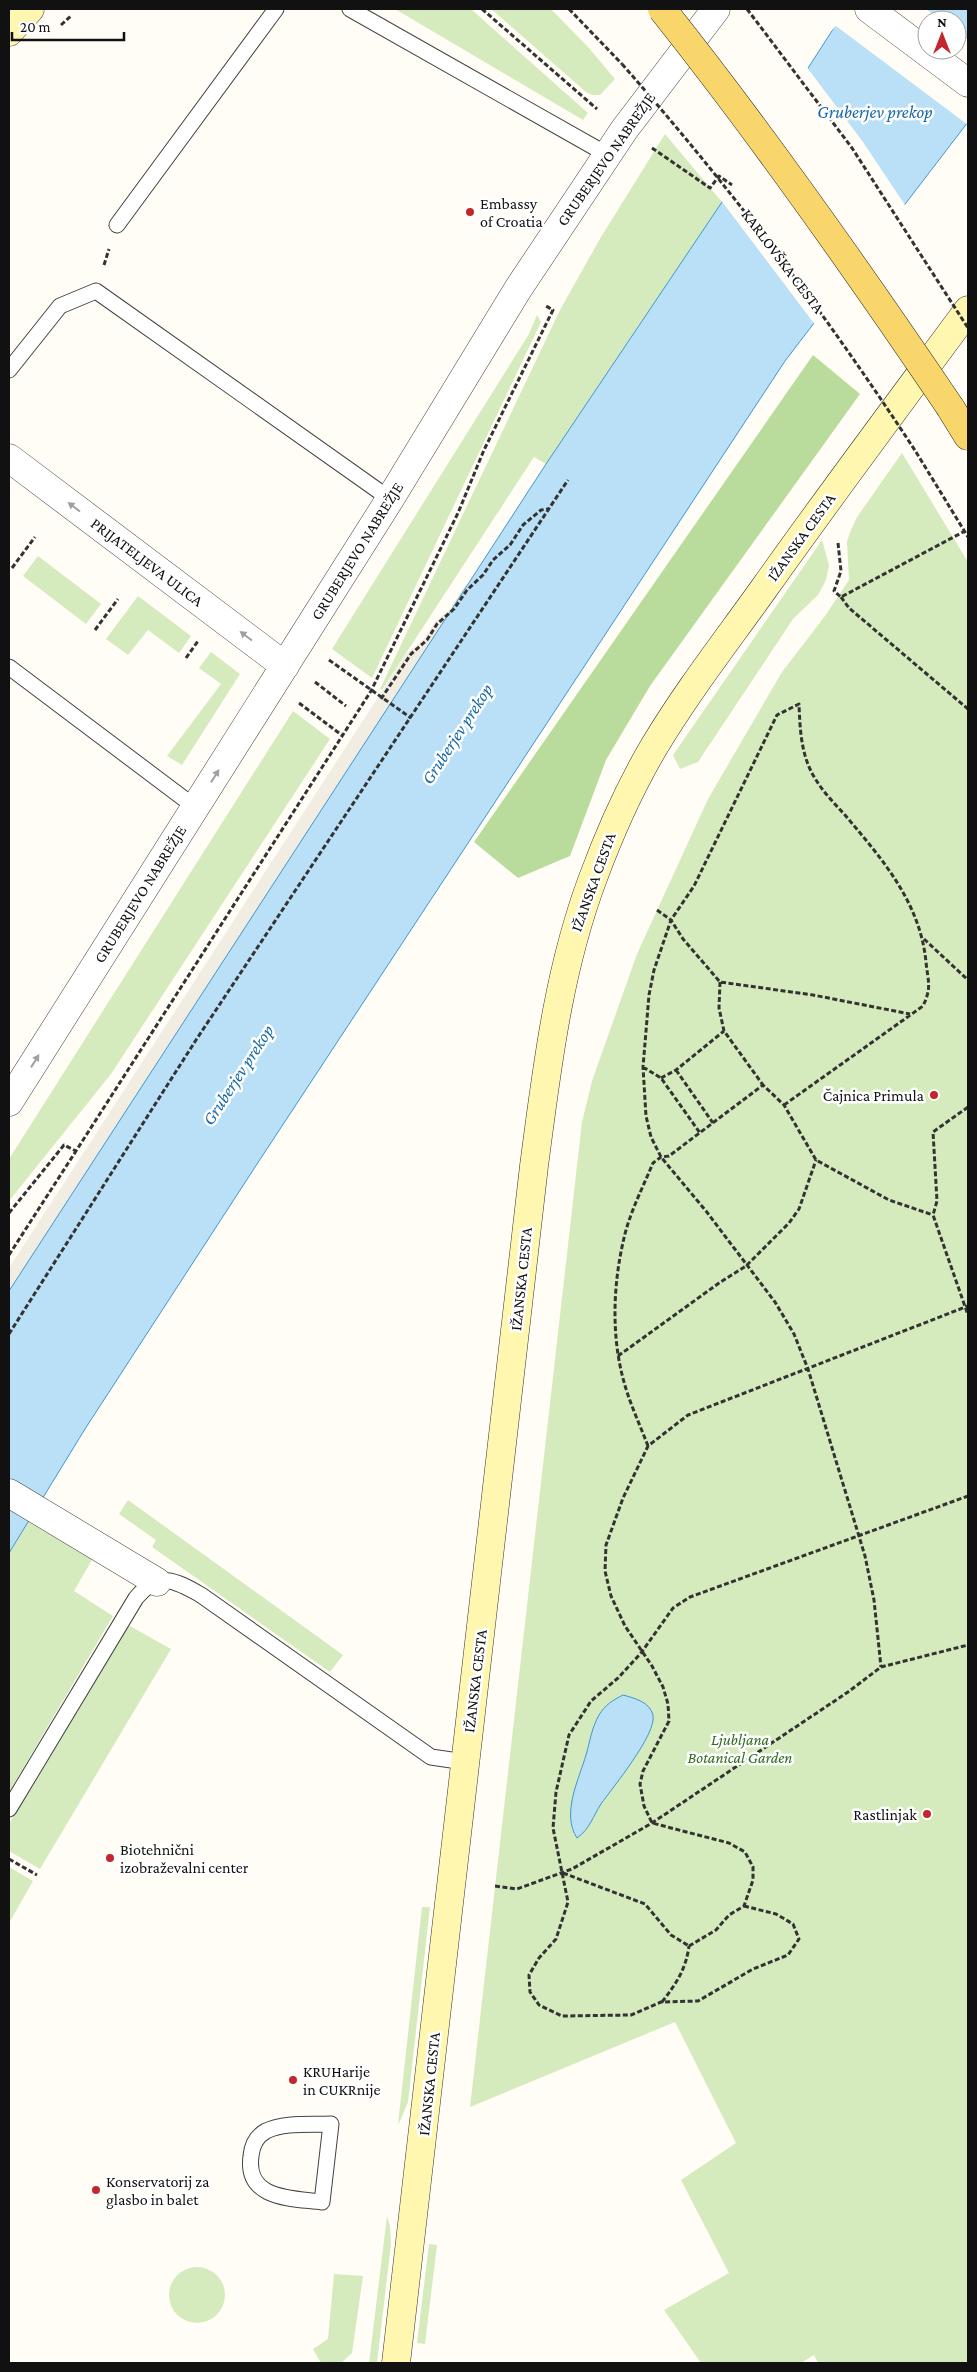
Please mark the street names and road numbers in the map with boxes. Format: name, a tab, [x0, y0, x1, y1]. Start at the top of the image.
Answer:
street label: GRUBERJEVO NABREŽJE	[553, 89, 660, 229]
street label: KARLOVŠKA CESTA	[738, 206, 828, 317]
street label: GRUBERJEVO NABREŽJE	[308, 479, 407, 623]
street label: IŽANSKA CESTA	[764, 489, 839, 584]
street label: PRIJATELJEVA ULICA	[87, 514, 207, 611]
street label: GRUBERJEVO NABREŽJE	[91, 822, 190, 966]
street label: IŽANSKA CESTA	[567, 829, 619, 934]
street label: IŽANSKA CESTA	[507, 1225, 535, 1332]
street label: IŽANSKA CESTA	[460, 1627, 490, 1734]
street label: IŽANSKA CESTA	[415, 2030, 443, 2137]

